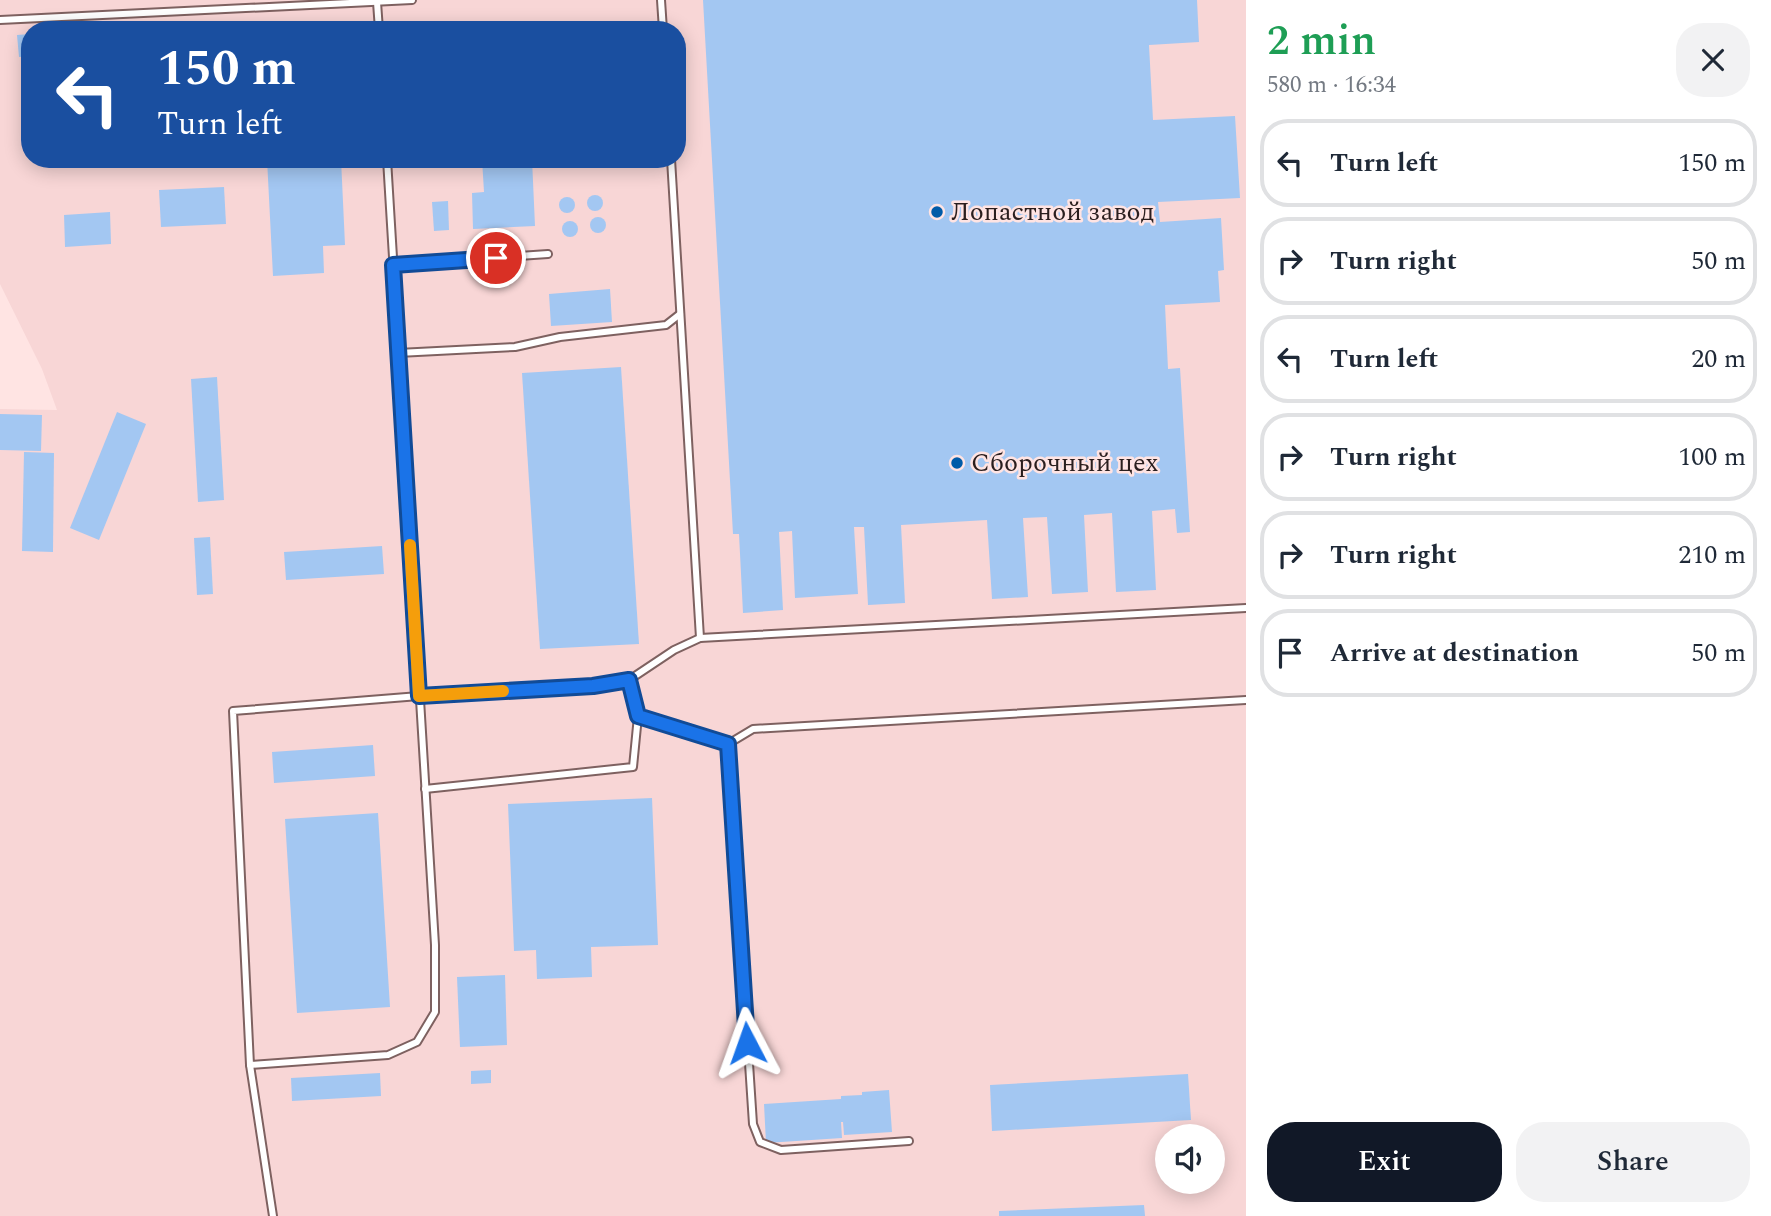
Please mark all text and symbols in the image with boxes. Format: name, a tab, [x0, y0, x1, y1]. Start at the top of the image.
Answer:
text: 2 min	[1267, 10, 1376, 73]
button: close	[1676, 23, 1750, 97]
text: 150 m	[157, 32, 296, 107]
icon: left	[42, 49, 133, 140]
text: 580 m · 16:34	[1267, 68, 1396, 103]
text: Turn left	[157, 100, 283, 149]
text: Turn left	[1330, 143, 1438, 183]
text: 150 m	[1678, 143, 1746, 183]
icon: left	[1271, 144, 1309, 182]
place label: Лопастной завод	[951, 192, 1154, 232]
marker: Лопастной завод	[929, 204, 945, 220]
pin	[466, 228, 526, 288]
icon: arrive	[477, 239, 515, 277]
text: Turn right	[1330, 241, 1457, 281]
text: 50 m	[1691, 241, 1746, 281]
icon: right	[1271, 242, 1309, 280]
text: Turn left	[1330, 339, 1438, 379]
text: 20 m	[1691, 339, 1746, 379]
icon: left	[1271, 340, 1309, 378]
text: Turn right	[1330, 437, 1457, 477]
text: 100 m	[1678, 437, 1746, 477]
icon: right	[1271, 438, 1309, 476]
place label: Сборочный цех	[971, 443, 1158, 483]
marker: Сборочный цех	[949, 455, 965, 471]
text: Turn right	[1330, 535, 1457, 575]
text: 210 m	[1678, 535, 1746, 575]
icon: right	[1271, 536, 1309, 574]
text: Arrive at destination	[1330, 633, 1579, 673]
text: 50 m	[1691, 633, 1746, 673]
icon: arrive	[1271, 634, 1309, 672]
position arrow	[710, 1006, 784, 1080]
button: Exit	[1267, 1122, 1502, 1202]
button: Share	[1516, 1122, 1750, 1202]
map controls	[1155, 1124, 1225, 1194]
button: sound	[1155, 1124, 1225, 1194]

